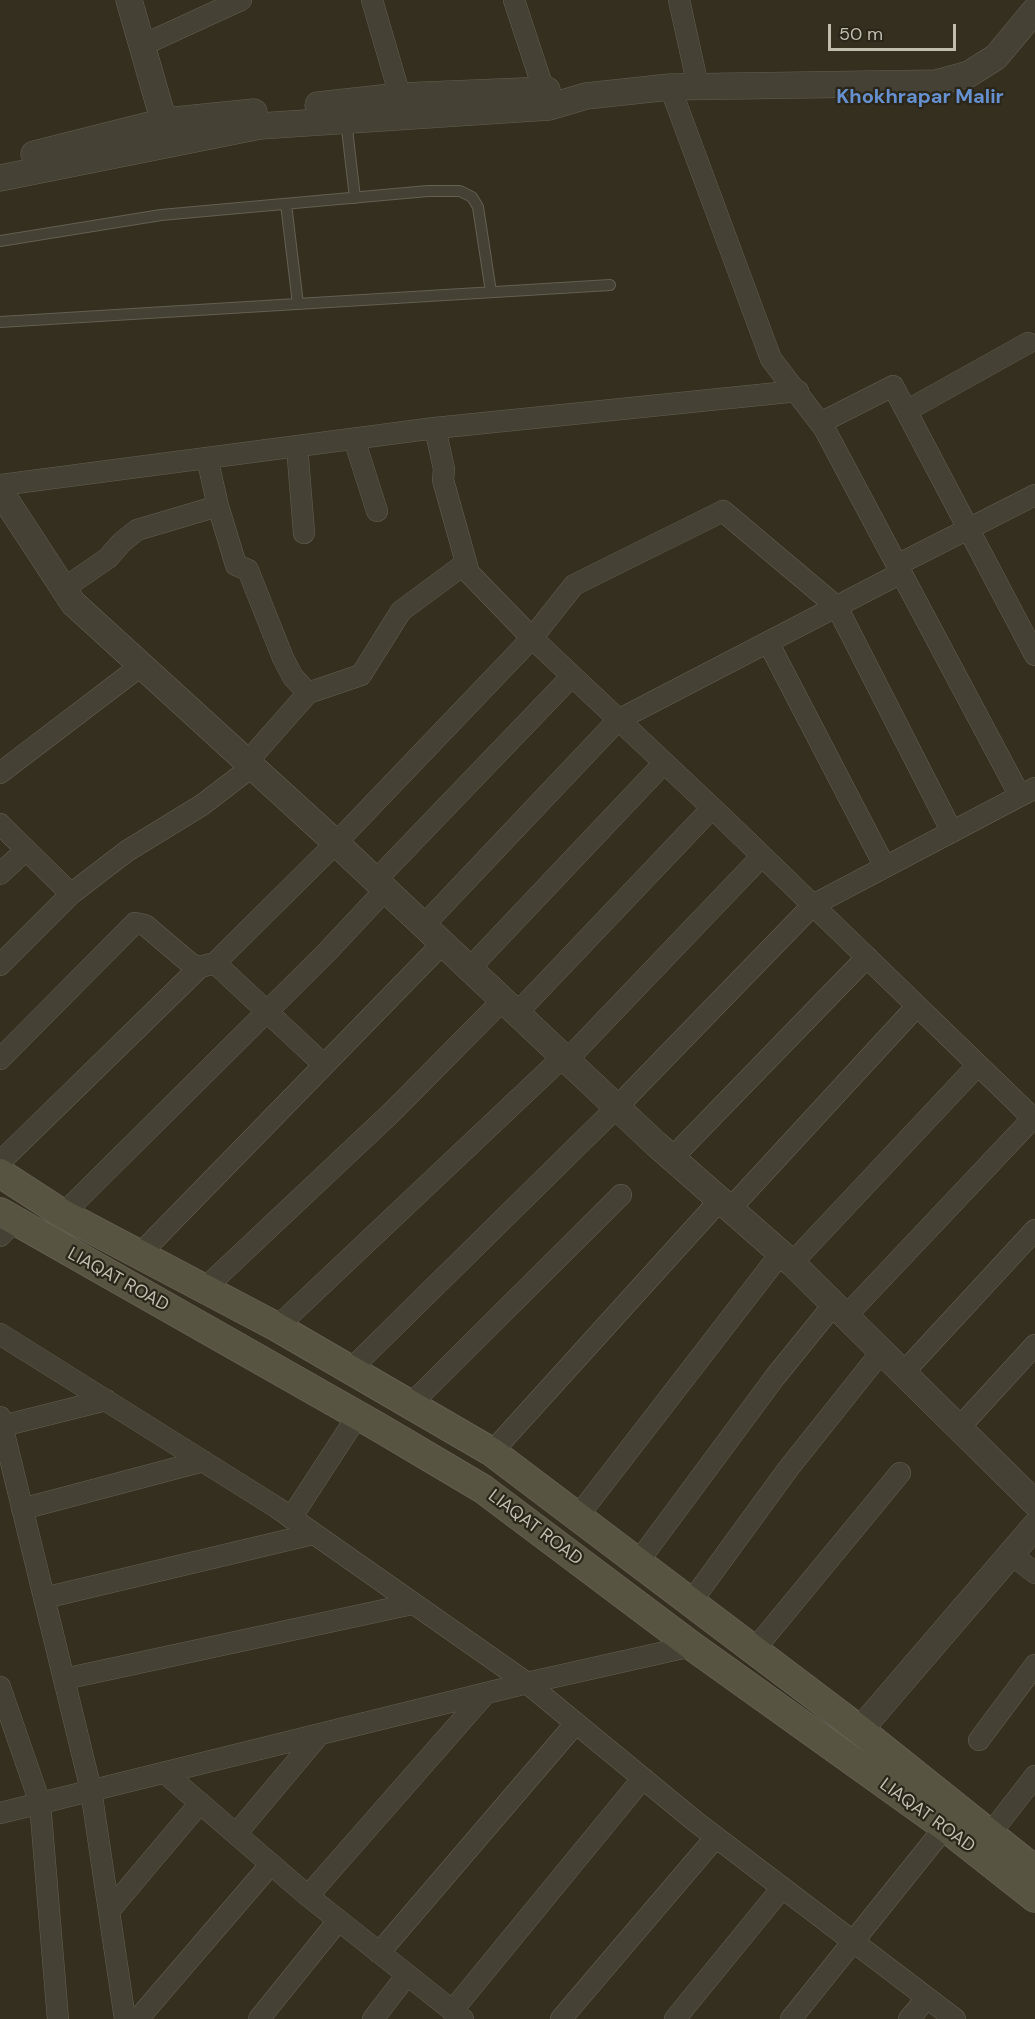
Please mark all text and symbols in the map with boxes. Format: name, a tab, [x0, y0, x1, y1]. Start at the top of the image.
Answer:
scale bar	[831, 12, 958, 50]
text: 50 m	[839, 22, 883, 46]
district label: Khokhrapar Malir	[836, 86, 1004, 110]
street label: LIAQAT ROAD	[64, 1243, 172, 1317]
street label: LIAQAT ROAD	[484, 1486, 586, 1570]
street label: LIAQAT ROAD	[875, 1774, 979, 1858]

